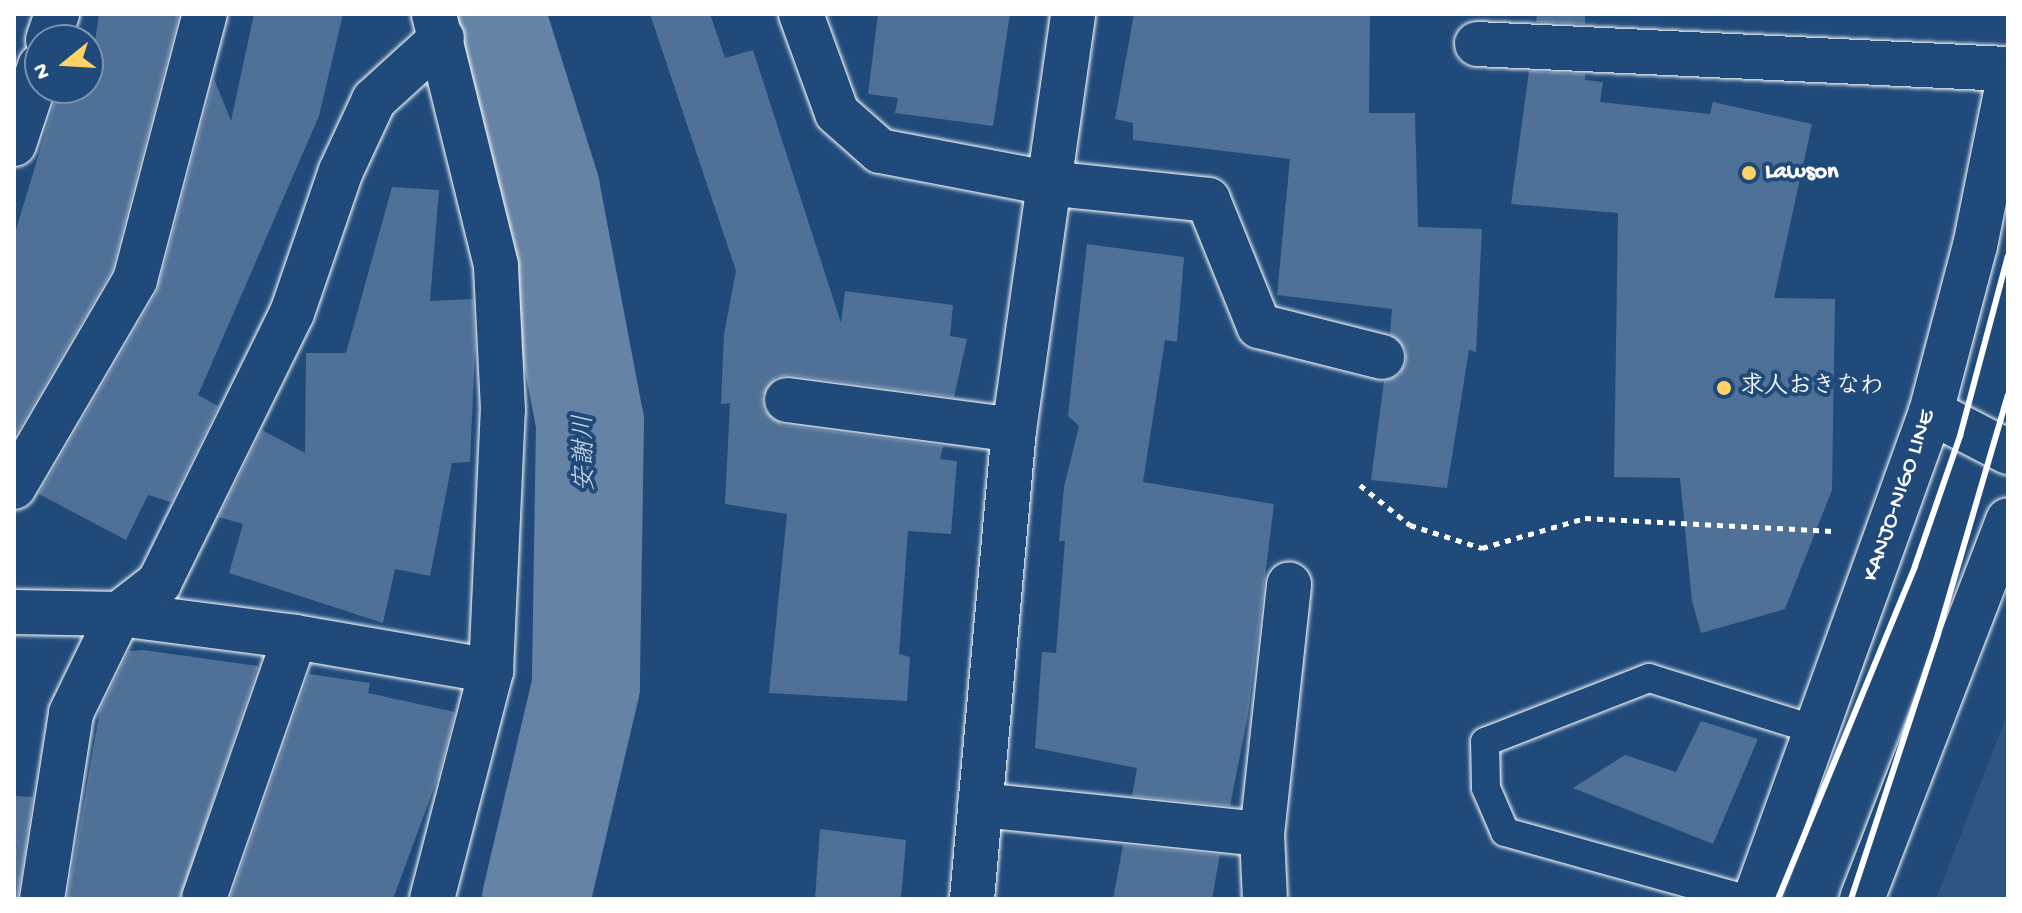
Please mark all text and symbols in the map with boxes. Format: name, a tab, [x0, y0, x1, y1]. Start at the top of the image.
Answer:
north arrow	[24, 24, 104, 104]
text: N	[28, 60, 58, 82]
place label: Lawson	[1765, 159, 1838, 187]
marker: Lawson	[1740, 164, 1758, 182]
place label: 求人おきなわ	[1740, 374, 1884, 402]
marker: 求人おきなわ	[1715, 379, 1733, 397]
street label: KANJO-NIGO LINE	[1857, 406, 1943, 586]
water label: 安謝川	[571, 414, 603, 492]

